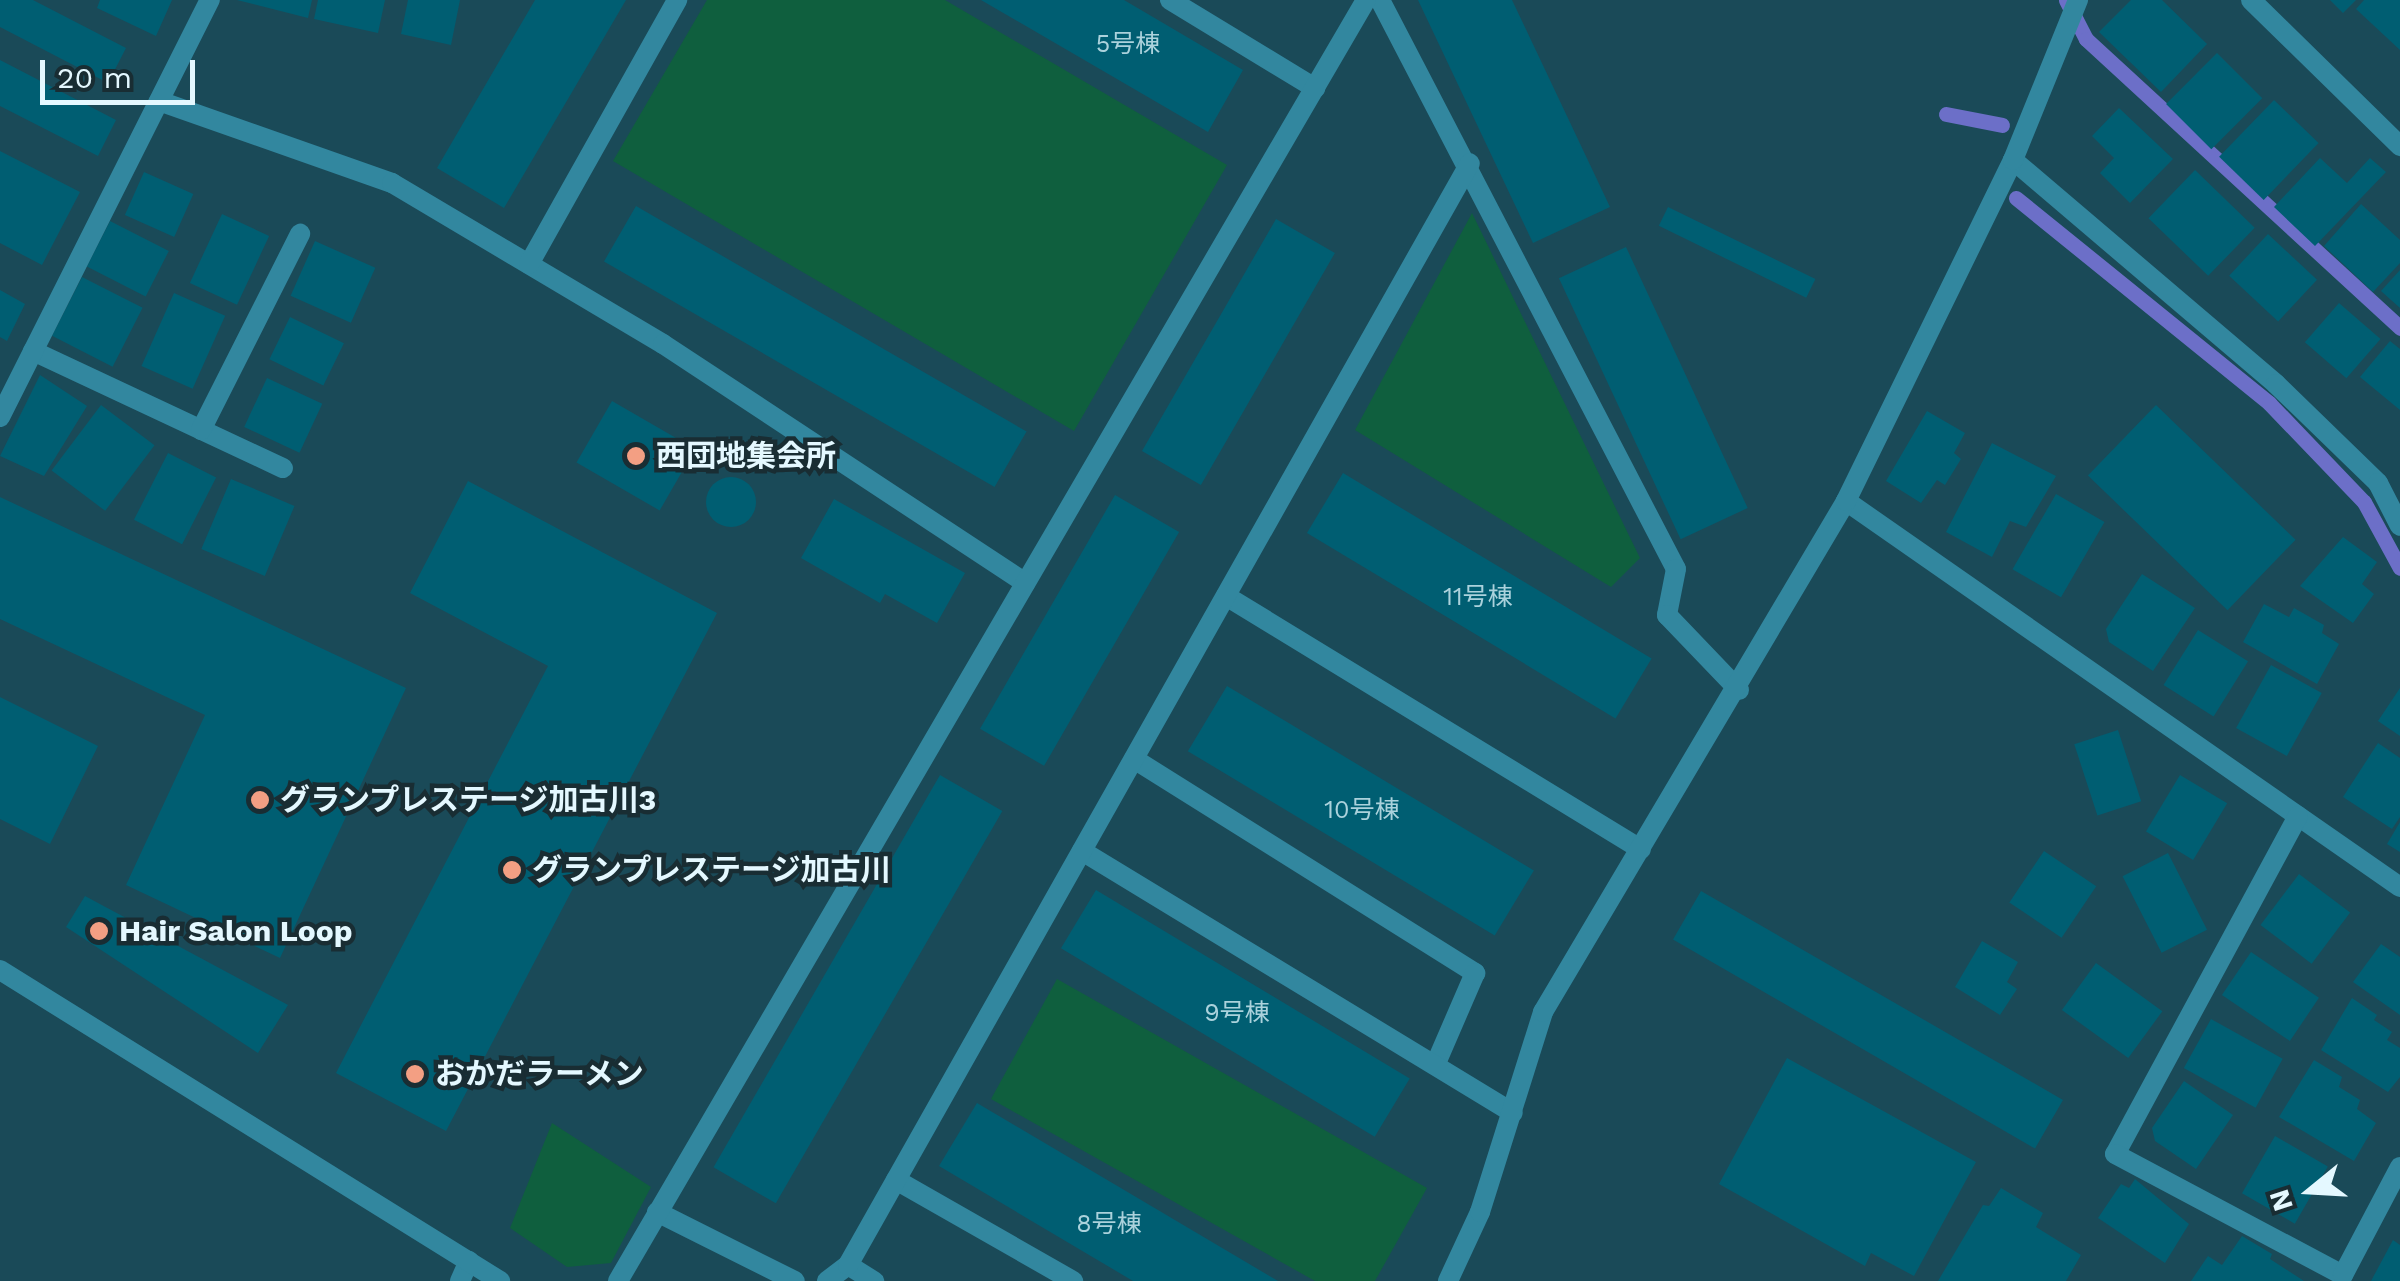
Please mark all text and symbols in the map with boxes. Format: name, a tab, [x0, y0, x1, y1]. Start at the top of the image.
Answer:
house number: 5号棟	[1096, 29, 1160, 59]
scale bar	[45, 40, 200, 102]
text: 20 m	[57, 60, 132, 95]
place label: 西団地集会所	[656, 438, 836, 474]
marker: 西団地集会所	[625, 445, 647, 467]
house number: 11号棟	[1443, 582, 1513, 612]
place label: グランプレステージ加古川3	[280, 782, 658, 818]
marker: グランプレステージ加古川3	[249, 789, 271, 811]
house number: 10号棟	[1324, 795, 1400, 825]
place label: グランプレステージ加古川	[532, 852, 892, 888]
marker: グランプレステージ加古川	[501, 859, 523, 881]
place label: Hair Salon Loop	[119, 913, 353, 949]
marker: Hair Salon Loop	[88, 920, 110, 942]
house number: 9号棟	[1204, 998, 1270, 1028]
place label: おかだラーメン	[435, 1056, 645, 1092]
marker: おかだラーメン	[404, 1063, 426, 1085]
north arrow	[2260, 1141, 2360, 1241]
text: N	[2262, 1185, 2300, 1215]
house number: 8号棟	[1076, 1209, 1142, 1239]

